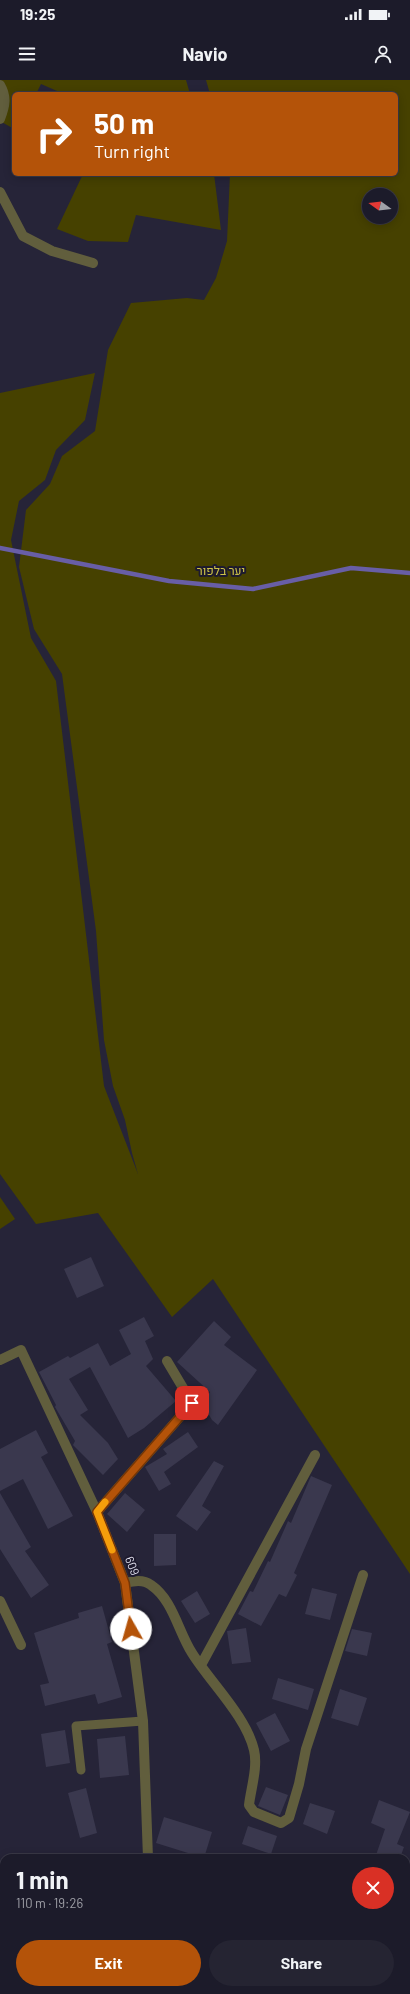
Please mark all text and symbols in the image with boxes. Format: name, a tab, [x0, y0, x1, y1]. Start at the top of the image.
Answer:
text: 19:25	[20, 5, 55, 23]
icon: menu	[16, 43, 38, 65]
text: Navio	[182, 43, 228, 65]
icon: person	[372, 43, 394, 65]
text: 50 m	[94, 106, 154, 140]
icon: right	[28, 108, 80, 160]
text: Turn right	[94, 140, 170, 162]
north arrow	[362, 188, 398, 224]
map controls	[362, 188, 398, 224]
park label: יער בלפור	[197, 563, 245, 577]
pin	[175, 1386, 209, 1420]
icon: arrive	[181, 1392, 203, 1414]
street label: 609	[123, 1554, 143, 1577]
position arrow	[110, 1608, 152, 1650]
text: 1 min	[16, 1865, 69, 1894]
button: close	[352, 1867, 394, 1909]
text: 110 m · 19:26	[16, 1895, 83, 1911]
button: Exit	[16, 1940, 201, 1986]
button: Share	[209, 1940, 394, 1986]

